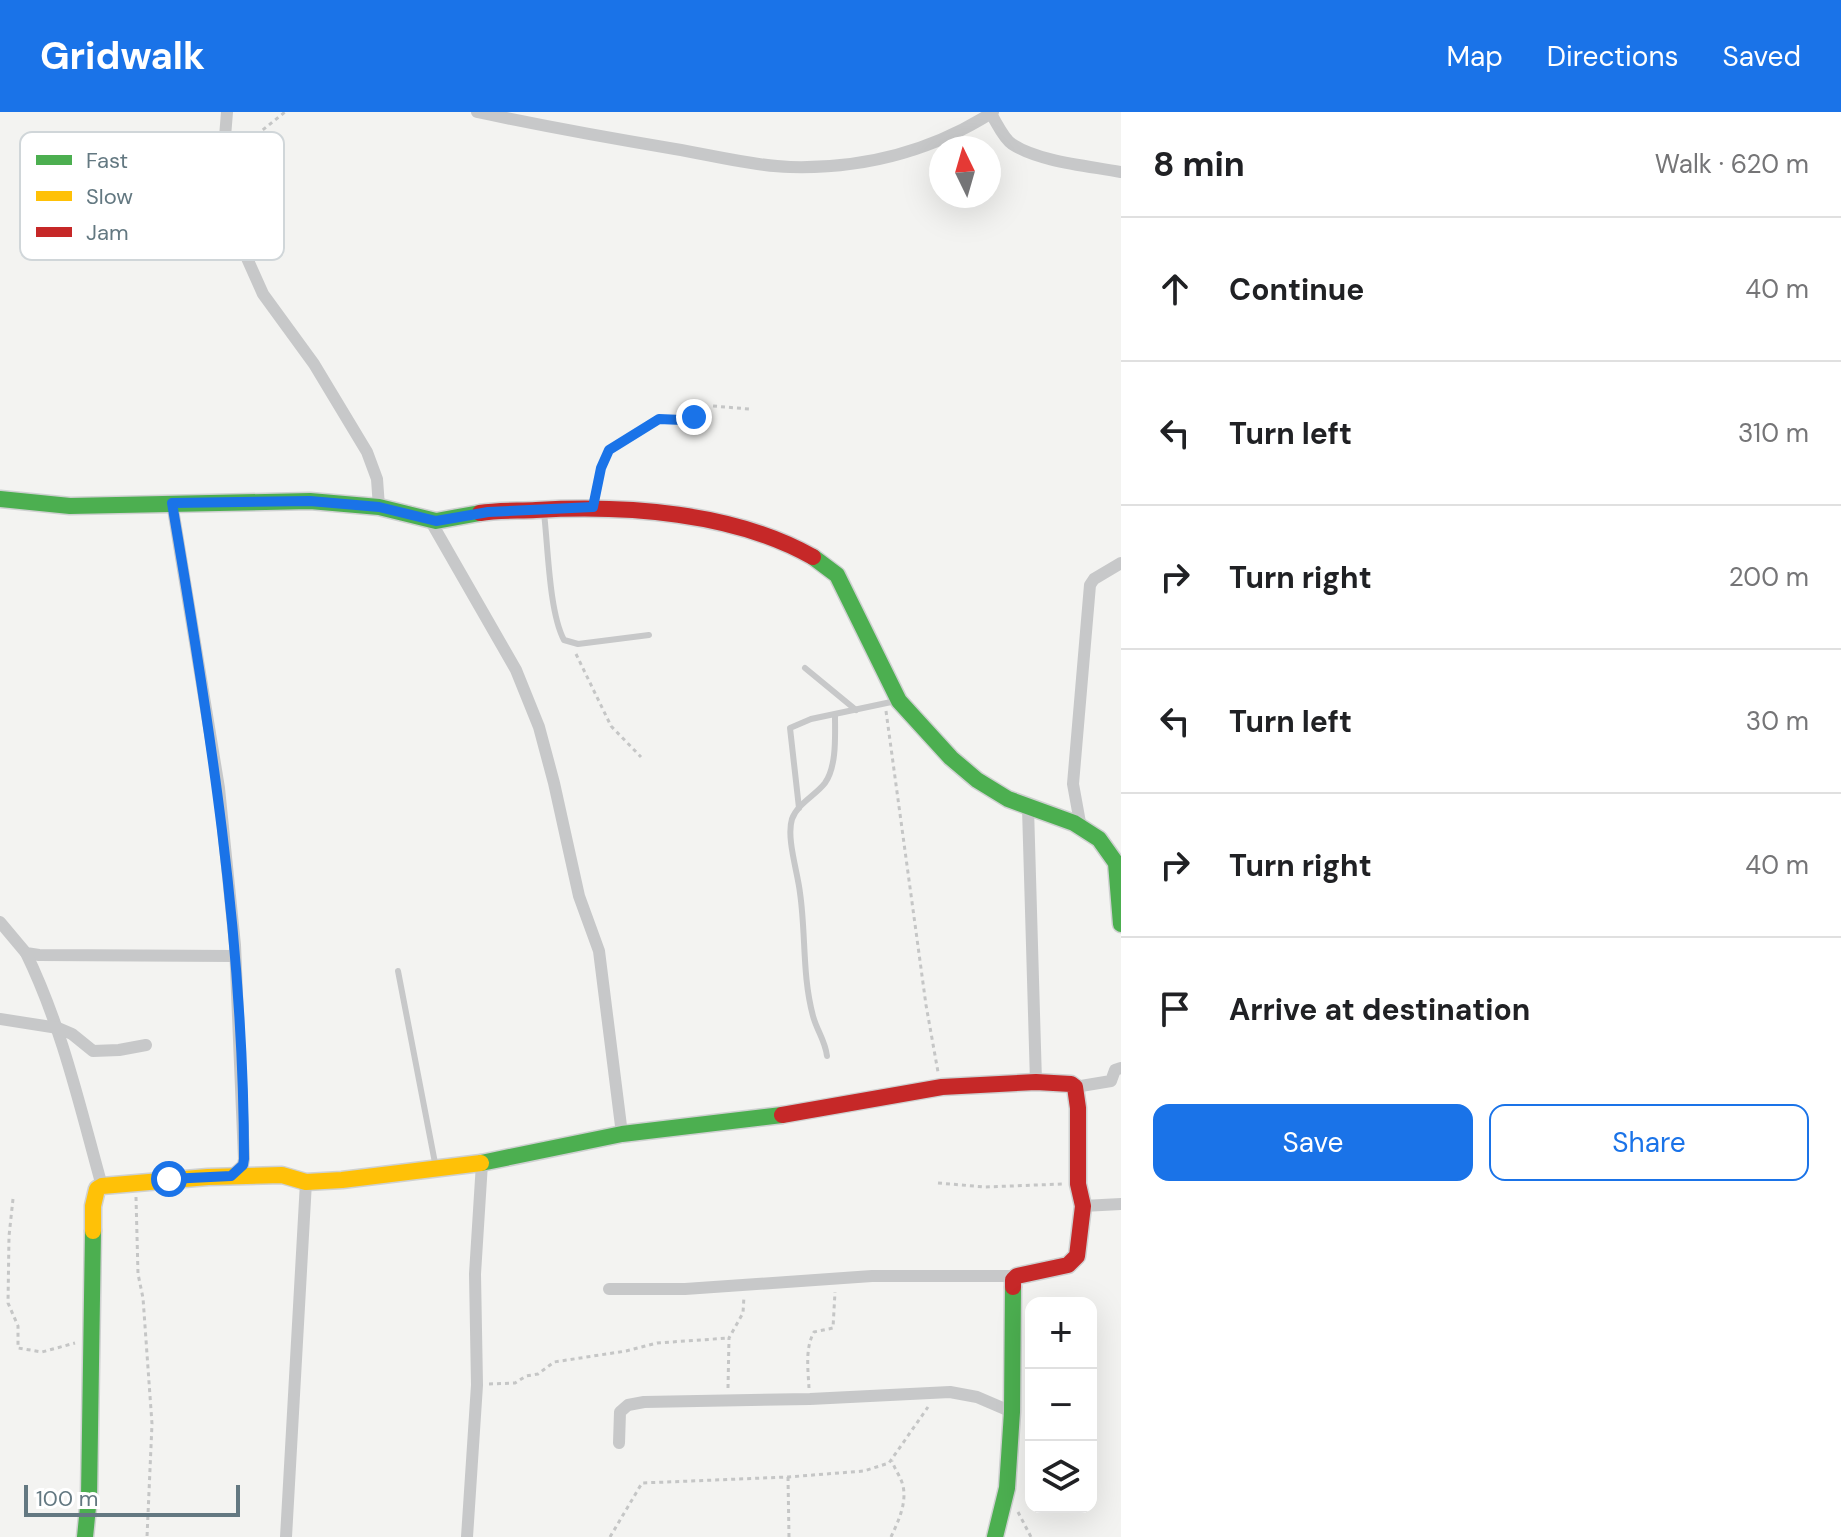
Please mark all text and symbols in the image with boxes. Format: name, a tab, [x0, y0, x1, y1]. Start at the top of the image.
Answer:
text: Gridwalk	[40, 31, 205, 81]
text: Map	[1446, 38, 1503, 75]
text: Directions	[1547, 38, 1679, 75]
text: Saved	[1723, 38, 1801, 75]
legend	[20, 132, 284, 260]
north arrow	[929, 136, 1001, 208]
text: 8 min	[1153, 142, 1245, 187]
text: Fast	[86, 146, 128, 175]
text: Walk · 620 m	[1655, 147, 1809, 181]
text: Slow	[86, 182, 133, 211]
text: Jam	[86, 218, 129, 247]
icon: ahead	[1153, 267, 1197, 311]
text: Continue	[1229, 270, 1364, 309]
text: 40 m	[1745, 272, 1809, 306]
route end	[676, 399, 712, 435]
icon: left	[1153, 411, 1197, 455]
text: Turn left	[1229, 414, 1352, 453]
text: 310 m	[1738, 416, 1809, 450]
icon: right	[1153, 555, 1197, 599]
text: Turn right	[1229, 558, 1372, 597]
text: 200 m	[1729, 560, 1809, 594]
icon: left	[1153, 699, 1197, 743]
text: Turn left	[1229, 702, 1352, 741]
text: 30 m	[1746, 704, 1809, 738]
icon: right	[1153, 843, 1197, 887]
text: Turn right	[1229, 846, 1372, 885]
text: 40 m	[1745, 848, 1809, 882]
icon: arrive	[1153, 987, 1197, 1031]
text: Arrive at destination	[1229, 990, 1530, 1029]
button: Save	[1153, 1104, 1473, 1181]
button: Share	[1489, 1104, 1809, 1181]
route start	[151, 1161, 187, 1197]
map controls	[1025, 1297, 1097, 1513]
button: +	[1025, 1297, 1097, 1369]
button: −	[1025, 1369, 1097, 1441]
button: layers	[1025, 1441, 1097, 1513]
scale bar	[24, 1481, 240, 1517]
text: 100 m	[36, 1484, 98, 1513]

